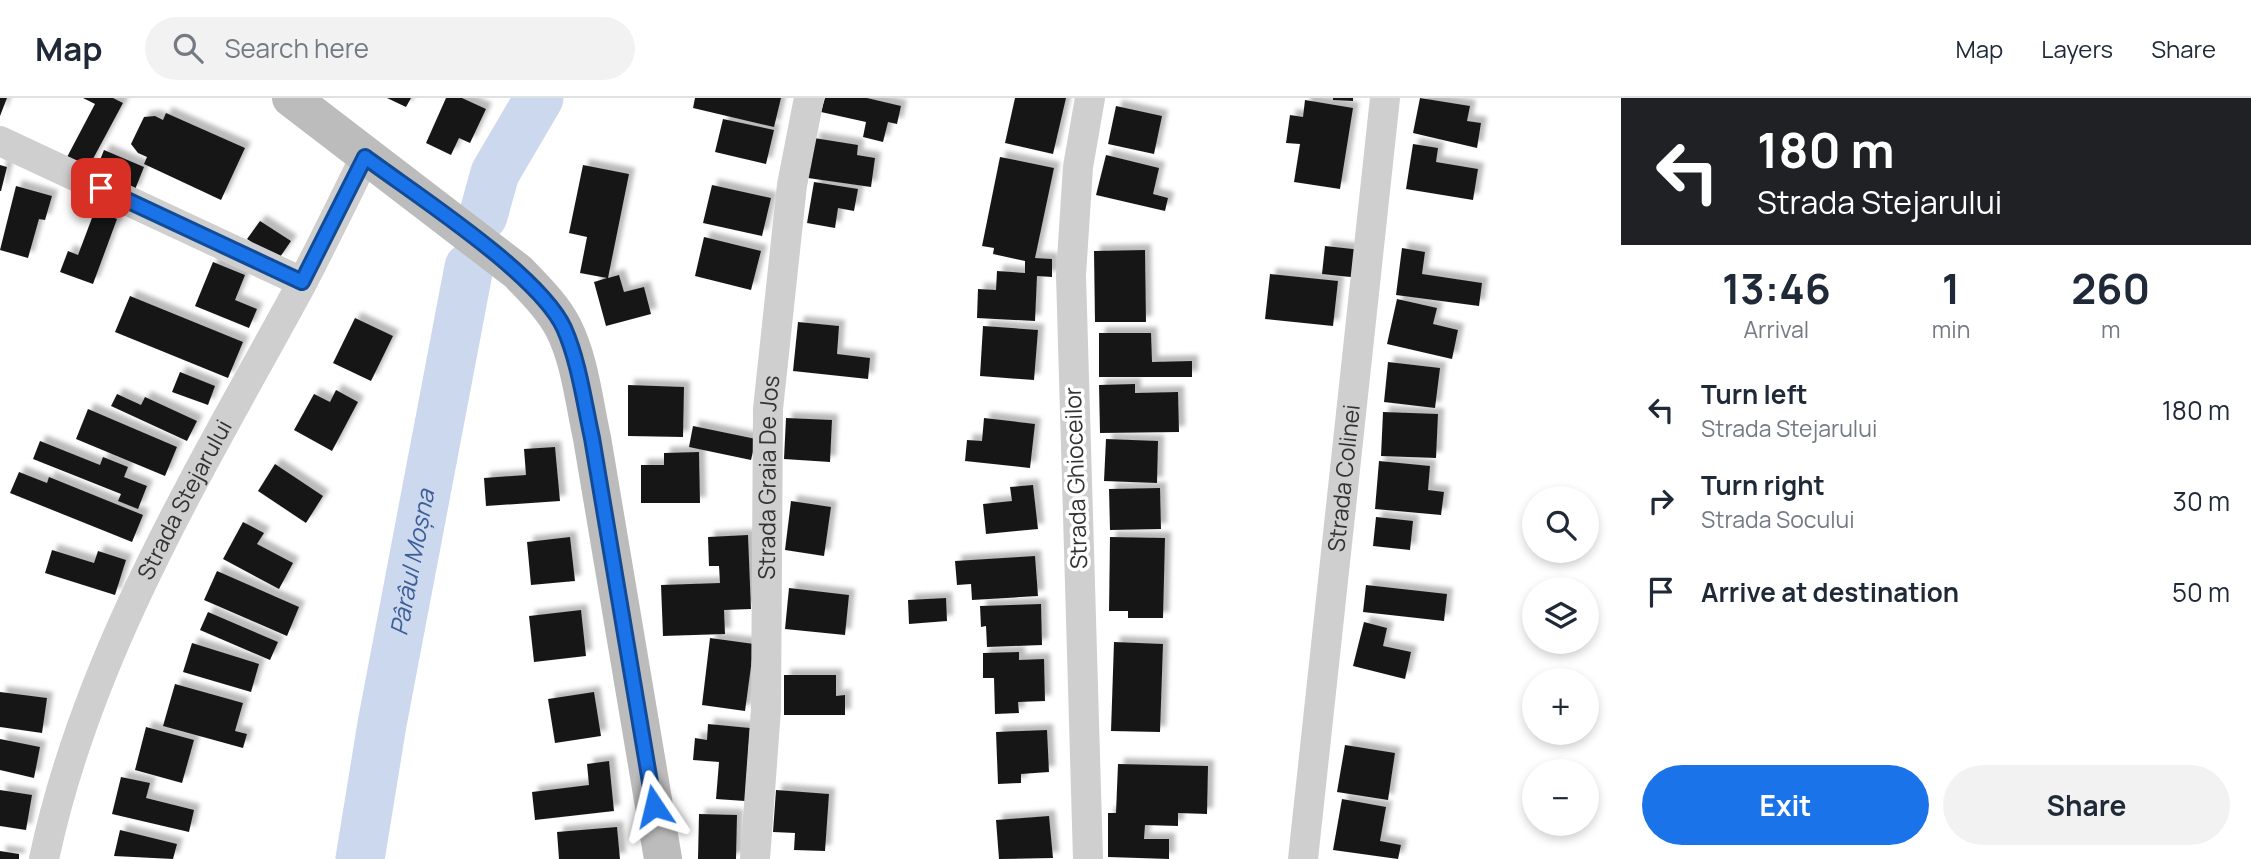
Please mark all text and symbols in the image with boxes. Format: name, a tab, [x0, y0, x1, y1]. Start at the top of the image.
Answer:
search box	[145, 17, 635, 80]
text: Map	[35, 26, 103, 71]
icon: search	[169, 29, 207, 67]
text: Search here	[225, 30, 369, 66]
text: Map	[1956, 32, 2003, 65]
text: Layers	[2041, 32, 2113, 65]
text: Share	[2151, 32, 2216, 65]
text: 180 m	[1757, 116, 1895, 183]
icon: left	[1642, 126, 1733, 217]
pin	[71, 158, 131, 218]
icon: arrive	[82, 169, 120, 207]
text: Strada Stejarului	[1757, 180, 2002, 224]
text: 13:46	[1722, 259, 1831, 317]
text: 1	[1942, 259, 1960, 317]
text: 260	[2071, 259, 2150, 317]
text: Arrival	[1744, 313, 1809, 345]
text: min	[1932, 313, 1970, 345]
text: m	[2101, 313, 2120, 345]
street label: Strada Graia De Jos	[750, 374, 787, 580]
text: Turn left	[1701, 376, 1808, 412]
street label: Strada Ghioceilor	[1056, 386, 1094, 570]
icon: left	[1642, 391, 1680, 429]
text: 180 m	[2162, 392, 2230, 428]
street label: Strada Colinei	[1319, 403, 1367, 554]
text: Strada Stejarului	[1701, 412, 1877, 444]
street label: Strada Stejarului	[129, 414, 239, 585]
text: Turn right	[1701, 467, 1825, 503]
icon: right	[1642, 482, 1680, 520]
text: 30 m	[2173, 483, 2230, 519]
water label: Pârâul Moșna	[381, 485, 442, 638]
map controls	[1522, 486, 1599, 836]
button: search	[1522, 486, 1599, 563]
text: Strada Socului	[1701, 503, 1855, 535]
icon: arrive	[1642, 573, 1680, 611]
text: Arrive at destination	[1701, 574, 1959, 610]
text: 50 m	[2172, 574, 2230, 610]
button: layers	[1522, 577, 1599, 654]
button: +	[1522, 668, 1599, 745]
button: −	[1522, 759, 1599, 836]
button: Exit	[1642, 765, 1929, 845]
button: Share	[1943, 765, 2230, 845]
position arrow	[617, 769, 691, 843]

